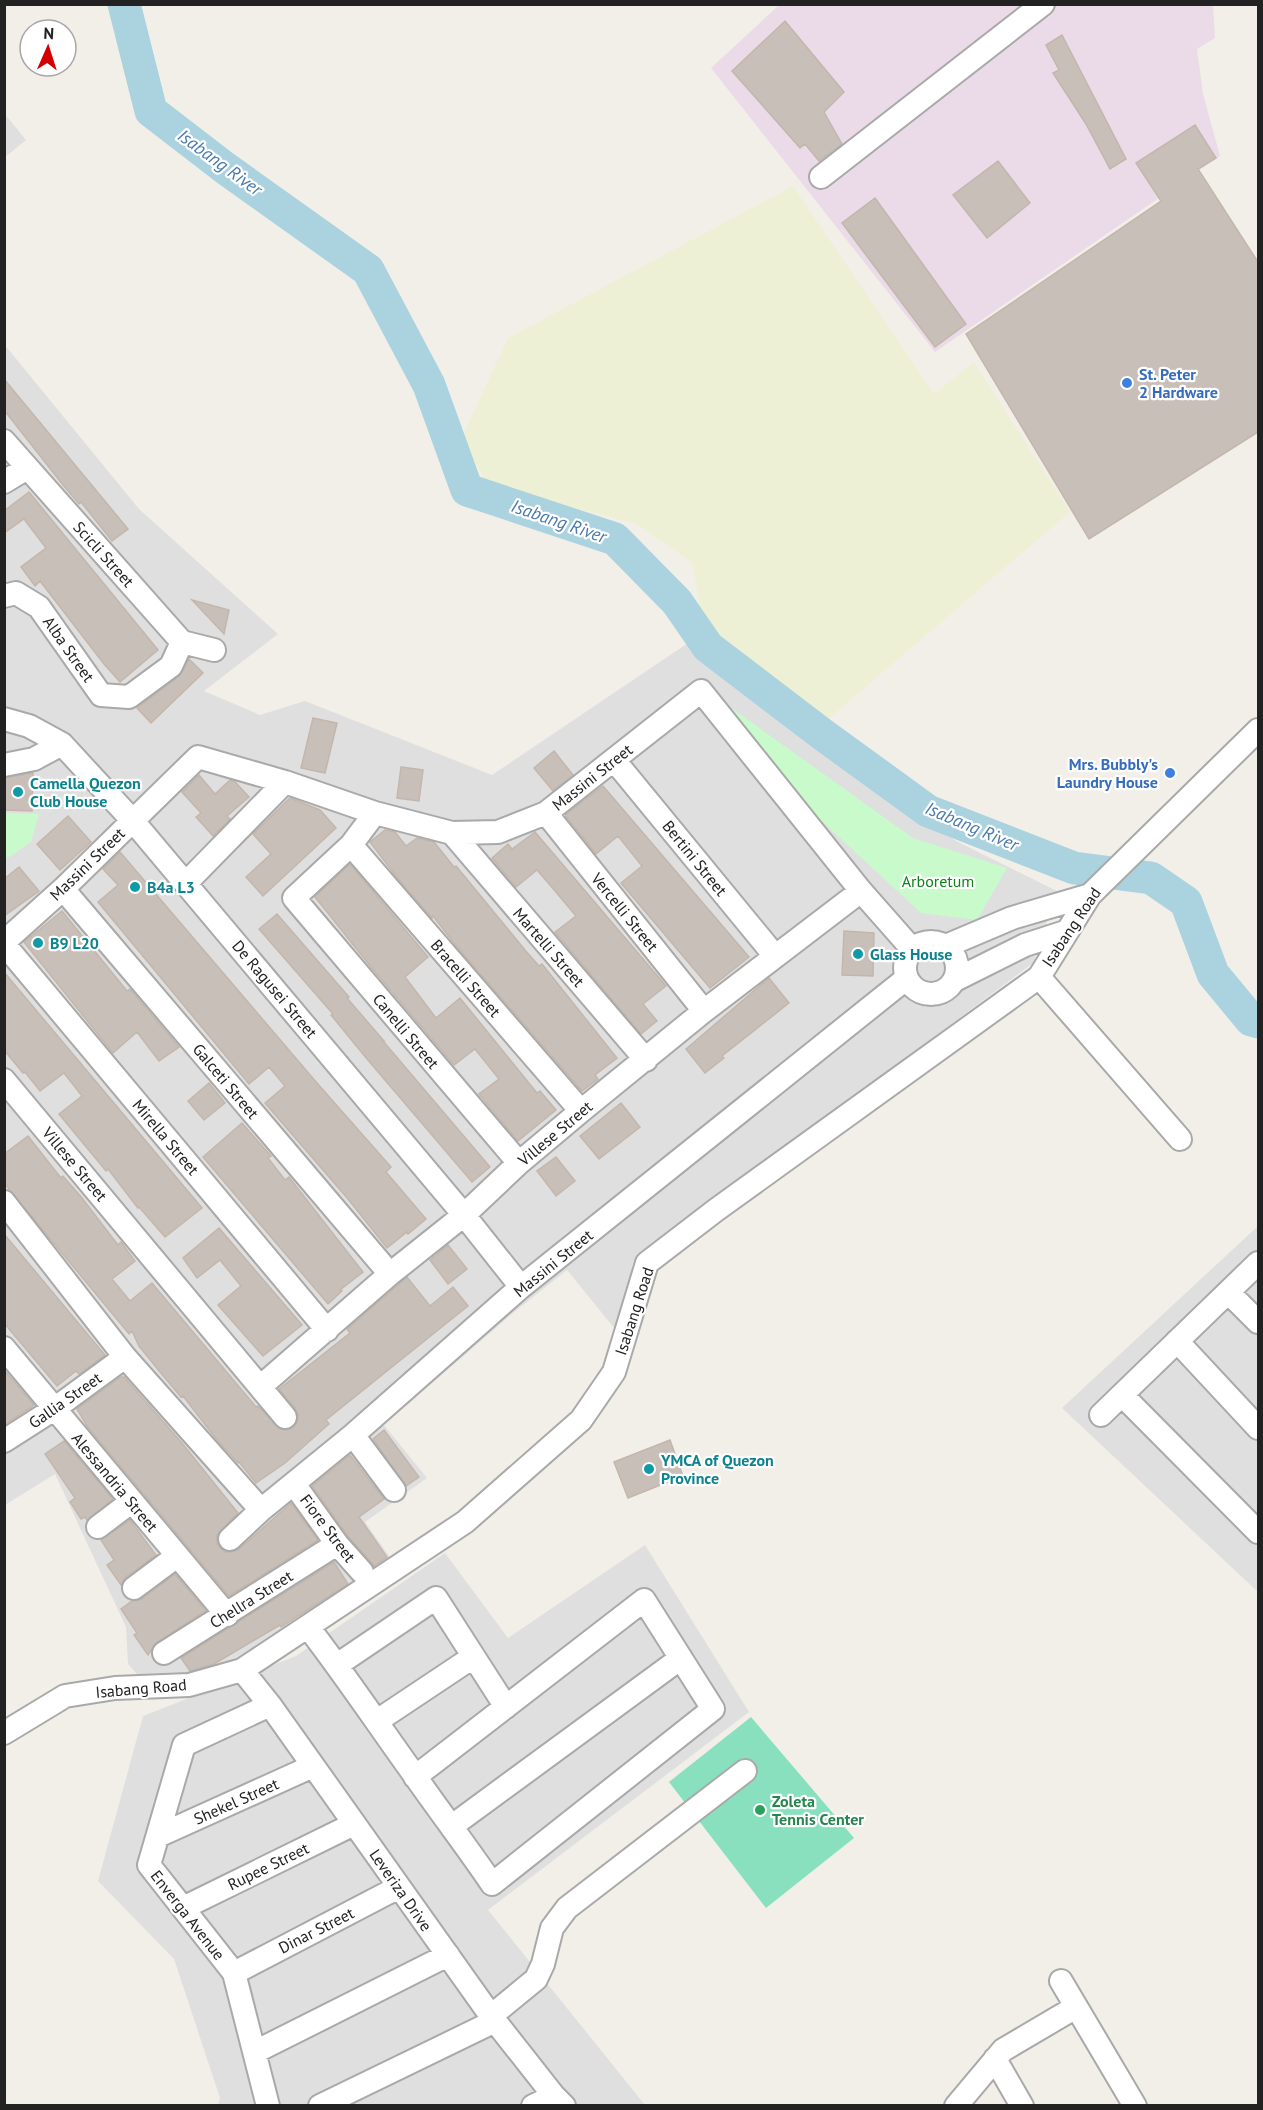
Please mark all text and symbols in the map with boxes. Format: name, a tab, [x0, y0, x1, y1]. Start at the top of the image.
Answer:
north arrow	[18, 18, 78, 78]
text: N	[43, 23, 55, 43]
water label: Isabang River	[173, 124, 268, 201]
place label: St. Peter 2 Hardware	[1139, 364, 1218, 402]
marker: St. Peter 2 Hardware	[1120, 376, 1134, 390]
water label: Isabang River	[508, 494, 611, 548]
street label: Scicli Street	[69, 517, 139, 591]
street label: Alba Street	[39, 612, 99, 686]
street label: Massini Street	[548, 739, 637, 815]
place label: Mrs. Bubbly's Laundry House	[1057, 754, 1158, 792]
marker: Mrs. Bubbly's Laundry House	[1163, 766, 1177, 780]
place label: Camella Quezon Club House	[30, 773, 141, 811]
marker: Camella Quezon Club House	[11, 785, 25, 799]
water label: Isabang River	[922, 796, 1023, 856]
street label: Bertini Street	[659, 816, 732, 900]
street label: Massini Street	[45, 823, 129, 905]
street label: Vercelli Street	[587, 868, 663, 956]
park label: Arboretum	[902, 871, 974, 891]
place label: B4a L3	[147, 877, 195, 897]
marker: B4a L3	[128, 880, 142, 894]
street label: Isabang Road	[1037, 884, 1105, 970]
street label: Martelli Street	[509, 903, 589, 991]
place label: B9 L20	[50, 933, 99, 953]
street label: Bracelli Street	[427, 935, 506, 1021]
marker: B9 L20	[31, 936, 45, 950]
street label: De Ragusei Street	[228, 936, 322, 1042]
place label: Glass House	[870, 944, 952, 964]
marker: Glass House	[851, 947, 865, 961]
street label: Canelli Street	[369, 989, 444, 1073]
street label: Galceti Street	[189, 1039, 264, 1123]
street label: Mirella Street	[128, 1095, 204, 1179]
street label: Villese Street	[513, 1096, 597, 1171]
street label: Villese Street	[37, 1122, 112, 1206]
street label: Massini Street	[509, 1224, 597, 1301]
street label: Isabang Road	[610, 1264, 658, 1358]
street label: Gallia Street	[25, 1367, 106, 1432]
street label: Alessandria Street	[68, 1428, 163, 1536]
place label: YMCA of Quezon Province	[660, 1450, 774, 1488]
marker: YMCA of Quezon Province	[642, 1462, 656, 1476]
street label: Fiore Street	[296, 1490, 360, 1566]
street label: Chellra Street	[206, 1565, 297, 1632]
street label: Isabang Road	[95, 1674, 187, 1702]
street label: Shekel Street	[190, 1773, 282, 1829]
place label: Zoleta Tennis Center	[772, 1791, 864, 1829]
marker: Zoleta Tennis Center	[753, 1803, 767, 1817]
street label: Rupee Street	[224, 1838, 312, 1894]
street label: Leveriza Drive	[365, 1845, 437, 1935]
street label: Enverga Avenue	[147, 1866, 229, 1964]
street label: Dinar Street	[275, 1902, 358, 1958]

